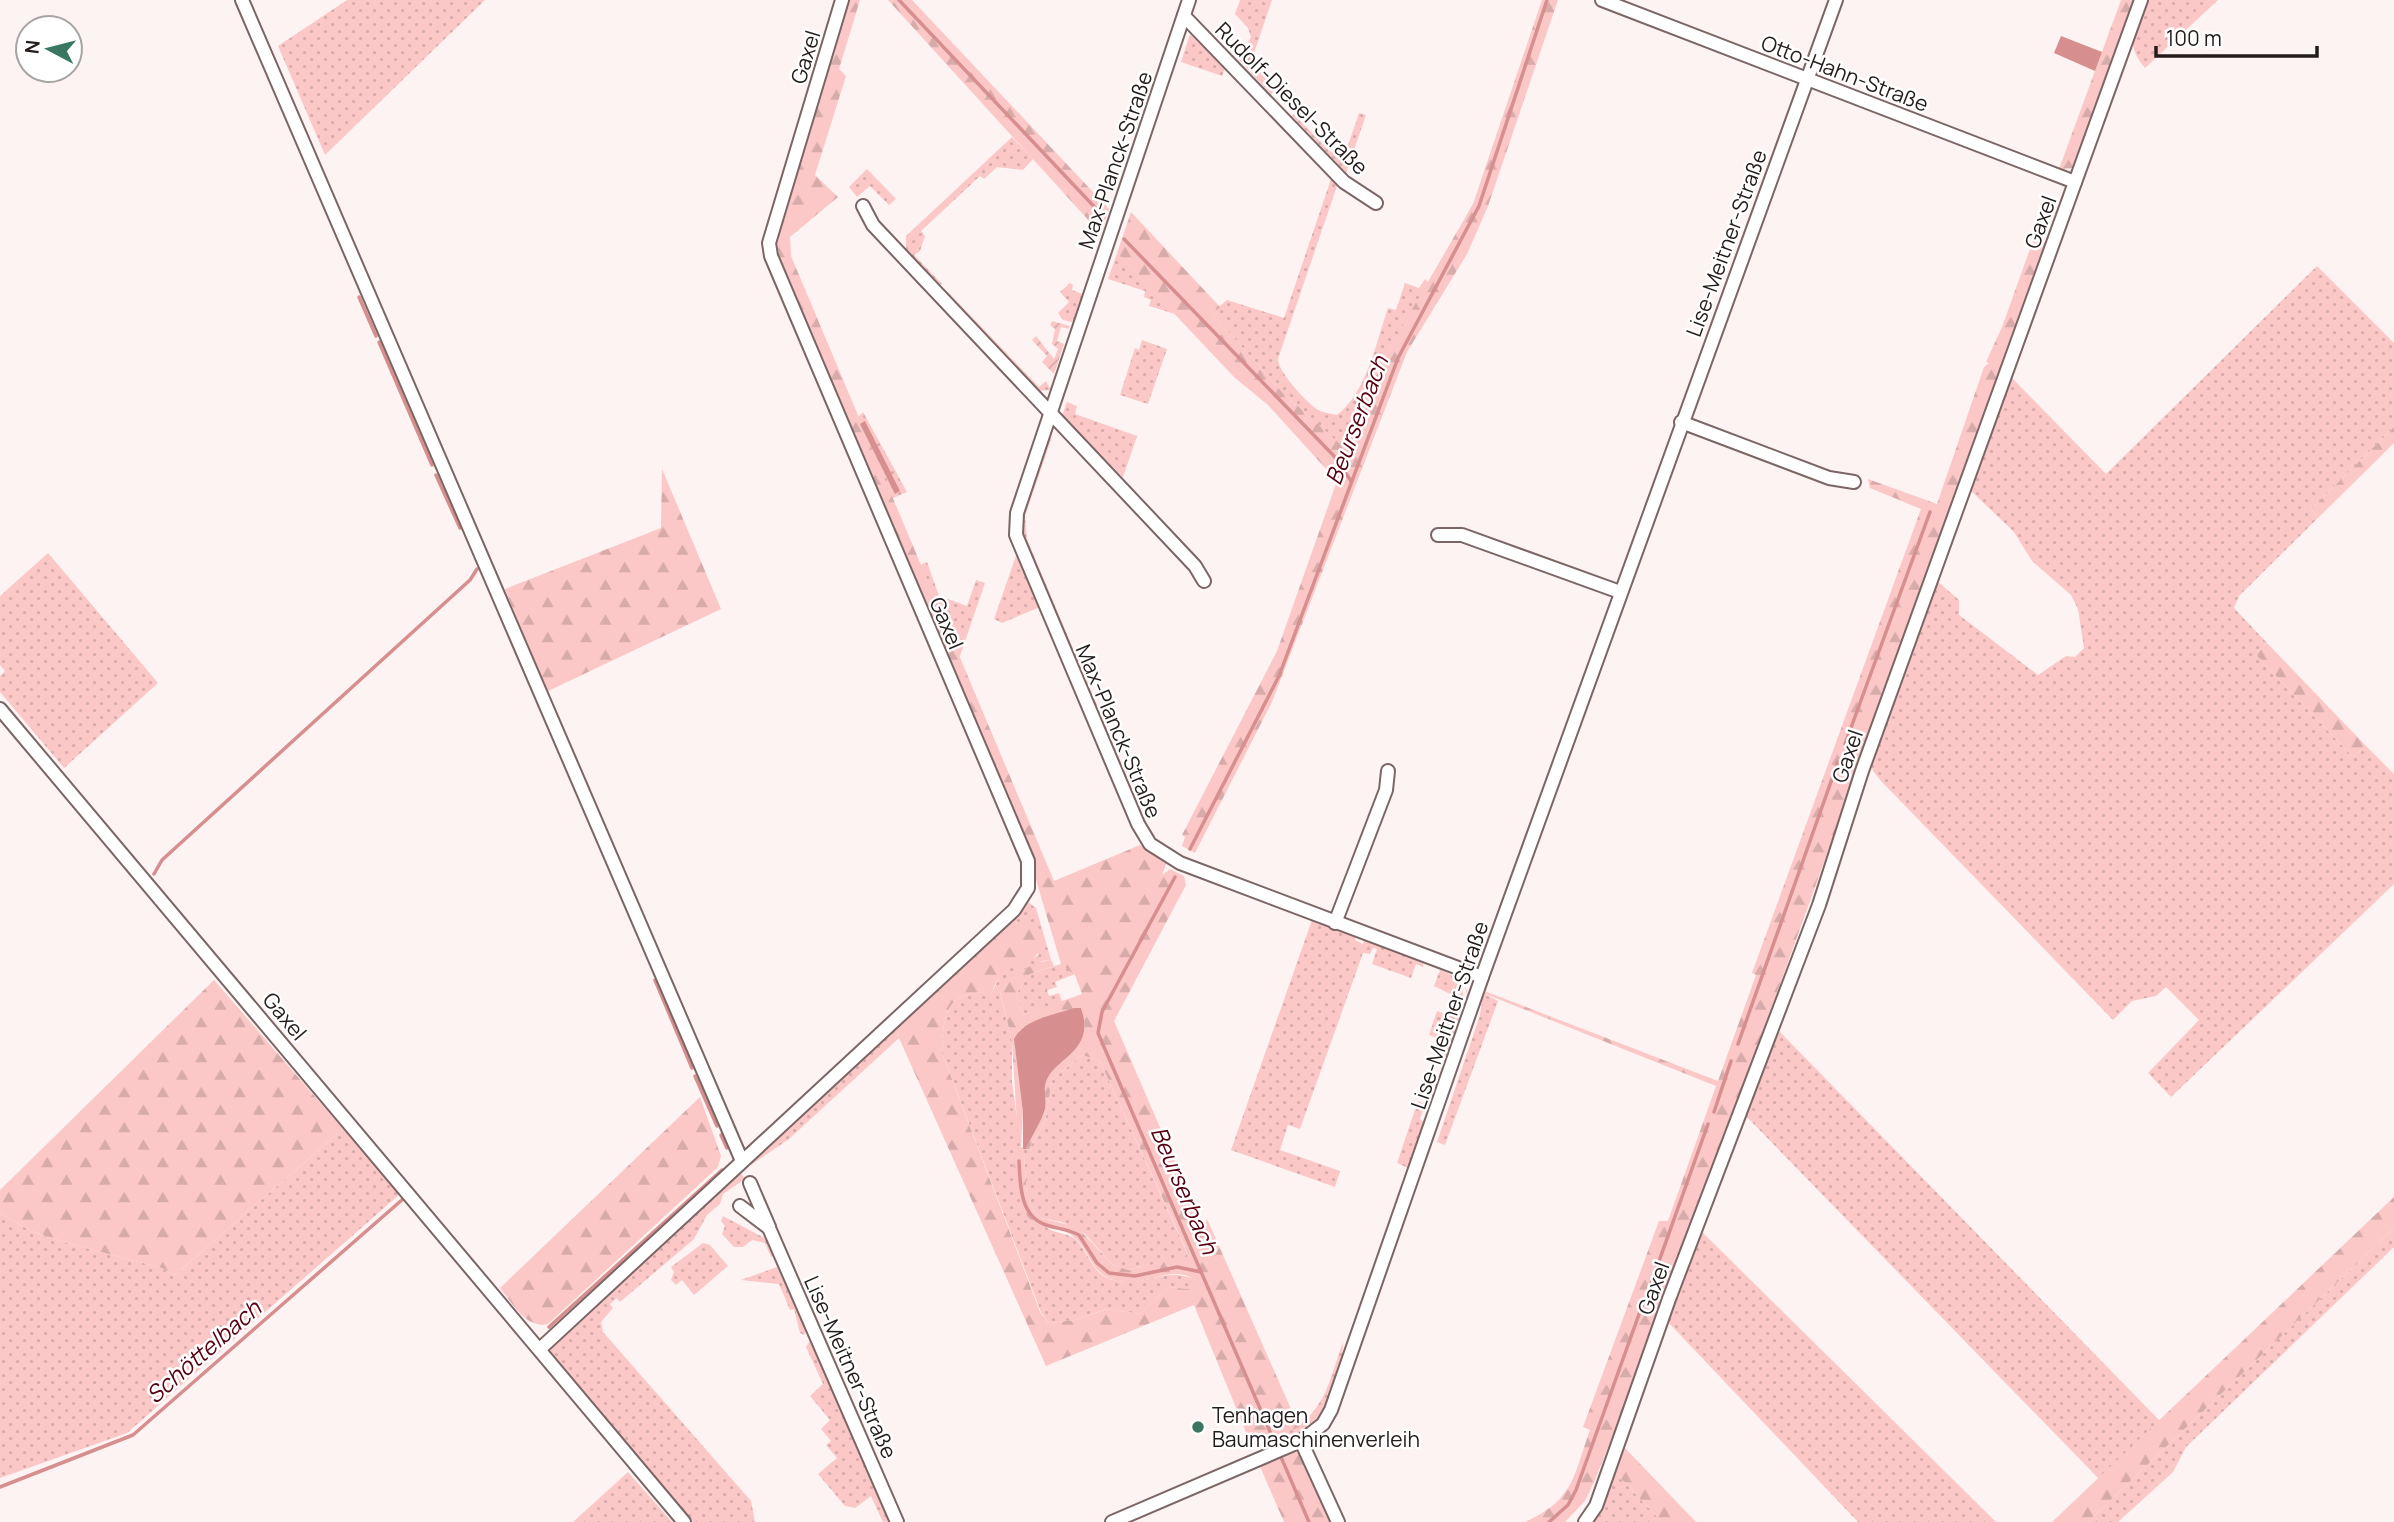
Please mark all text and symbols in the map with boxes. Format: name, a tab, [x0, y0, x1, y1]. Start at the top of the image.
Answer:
north arrow	[14, 14, 84, 84]
scale bar	[2156, 14, 2317, 58]
street label: Rudolf-Diesel-Straße	[1210, 16, 1374, 180]
text: 100 m	[2166, 24, 2222, 52]
street label: Gaxel	[784, 27, 826, 87]
street label: Otto-Hahn-Straße	[1757, 28, 1933, 118]
text: N	[18, 39, 46, 55]
street label: Max-Planck-Straße	[1071, 67, 1159, 253]
street label: Lise-Meitner-Straße	[1679, 146, 1773, 340]
street label: Gaxel	[2018, 192, 2062, 252]
water label: Beurserbach	[1317, 350, 1396, 489]
street label: Gaxel	[924, 593, 970, 653]
street label: Max-Planck-Straße	[1070, 640, 1168, 822]
street label: Gaxel	[1825, 726, 1869, 786]
street label: Lise-Meitner-Straße	[1404, 917, 1494, 1113]
street label: Gaxel	[257, 986, 313, 1046]
water label: Beurserbach	[1144, 1121, 1227, 1260]
street label: Gaxel	[1631, 1258, 1675, 1318]
street label: Lise-Meitner-Straße	[798, 1271, 904, 1463]
water label: Schöttelbach	[139, 1291, 268, 1410]
place label: Tenhagen Baumaschinenverleih	[1212, 1401, 1420, 1453]
marker: Tenhagen Baumaschinenverleih	[1190, 1419, 1206, 1435]

